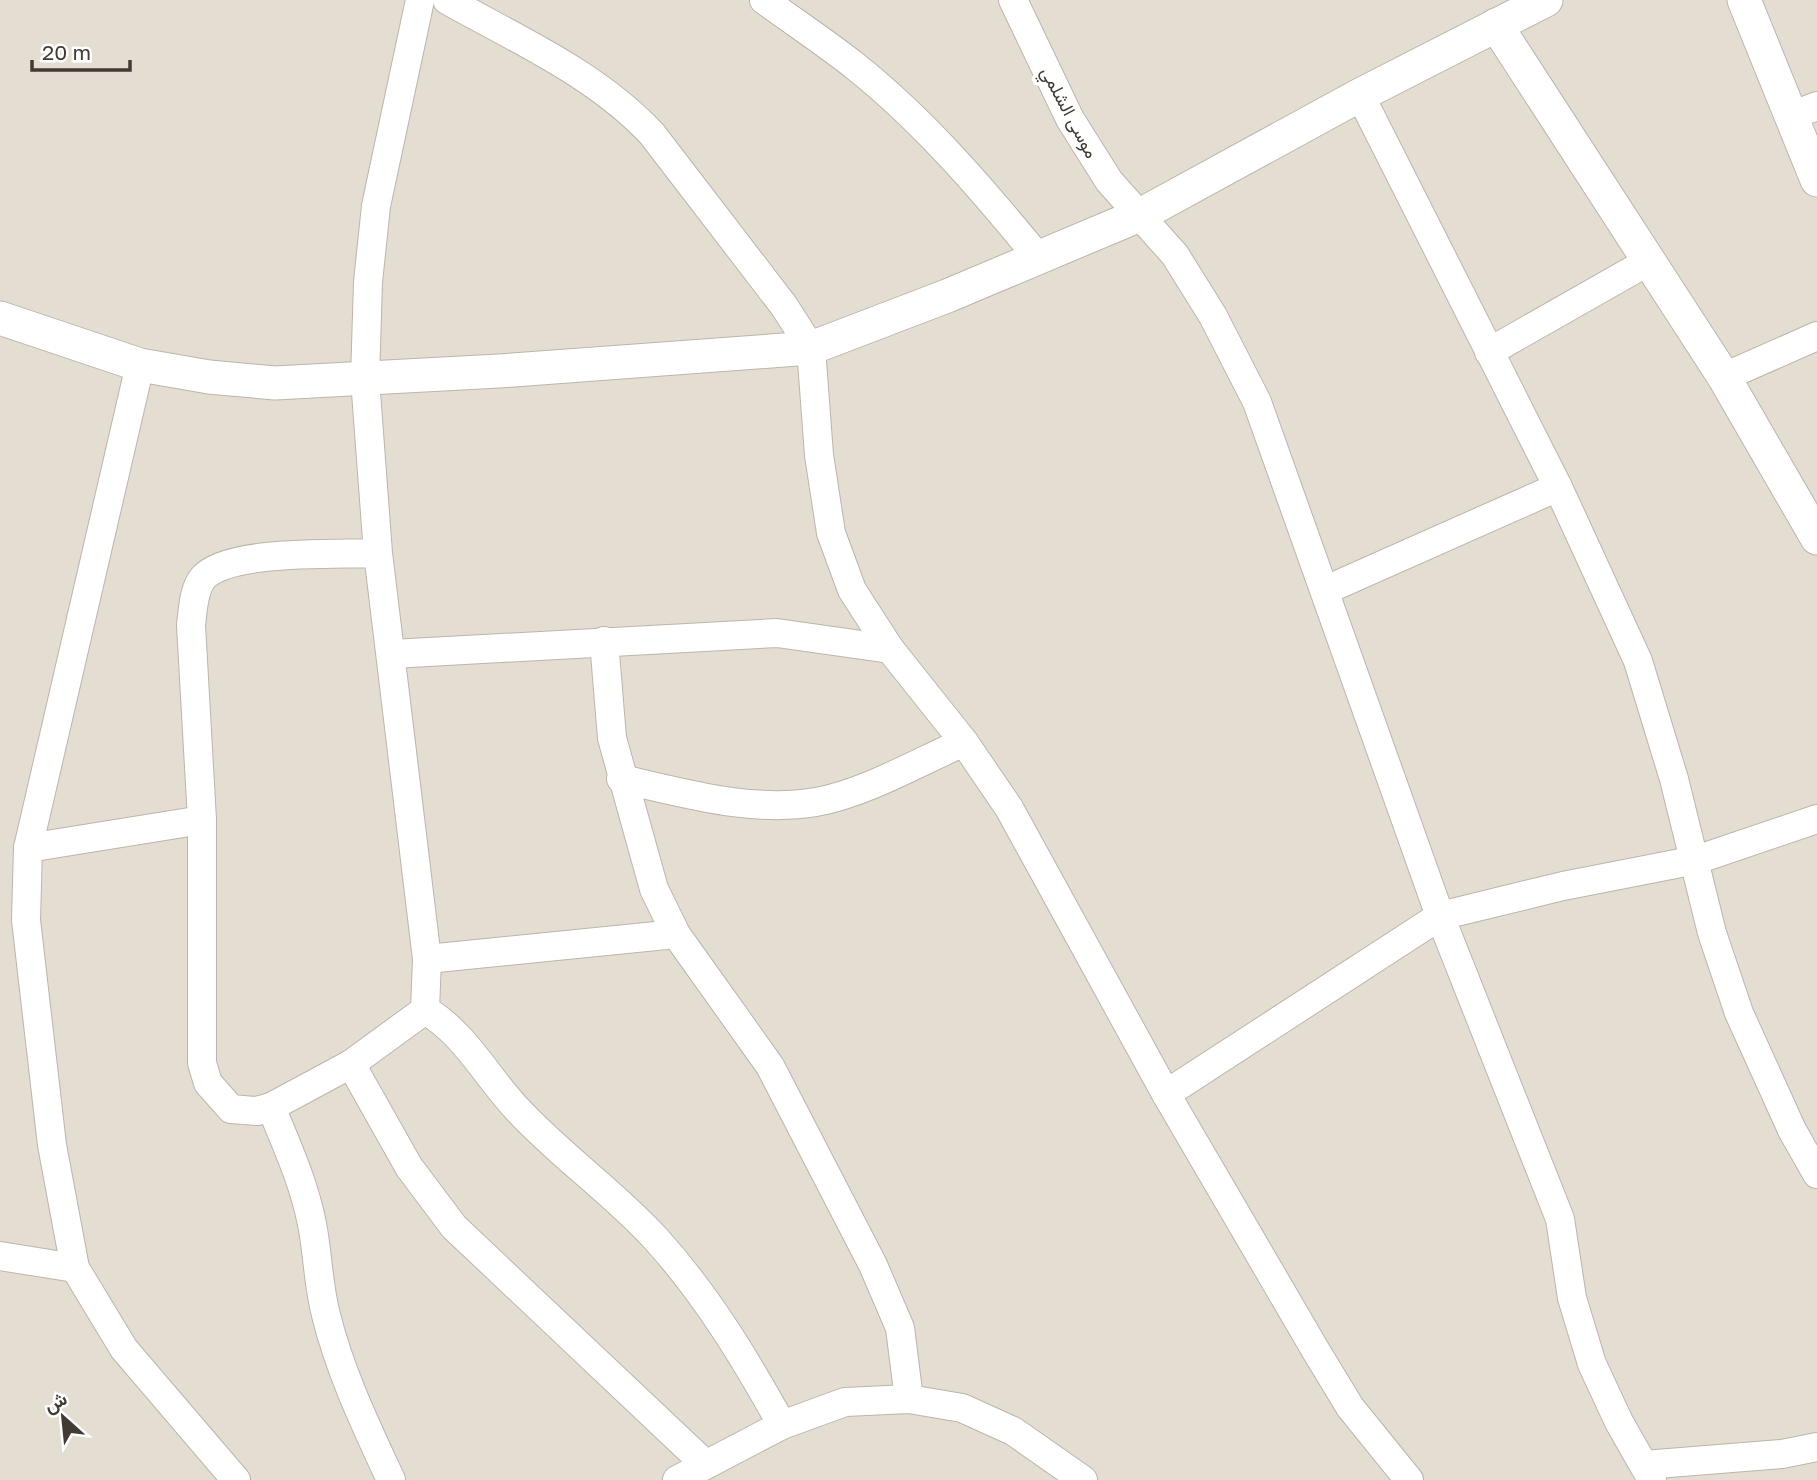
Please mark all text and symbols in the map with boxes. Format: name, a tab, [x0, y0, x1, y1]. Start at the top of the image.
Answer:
scale bar	[32, 28, 130, 72]
text: 20 m	[42, 39, 91, 65]
street label: موسى الشلمي	[1032, 62, 1103, 164]
north arrow	[28, 1382, 98, 1452]
text: ش	[40, 1386, 71, 1418]

